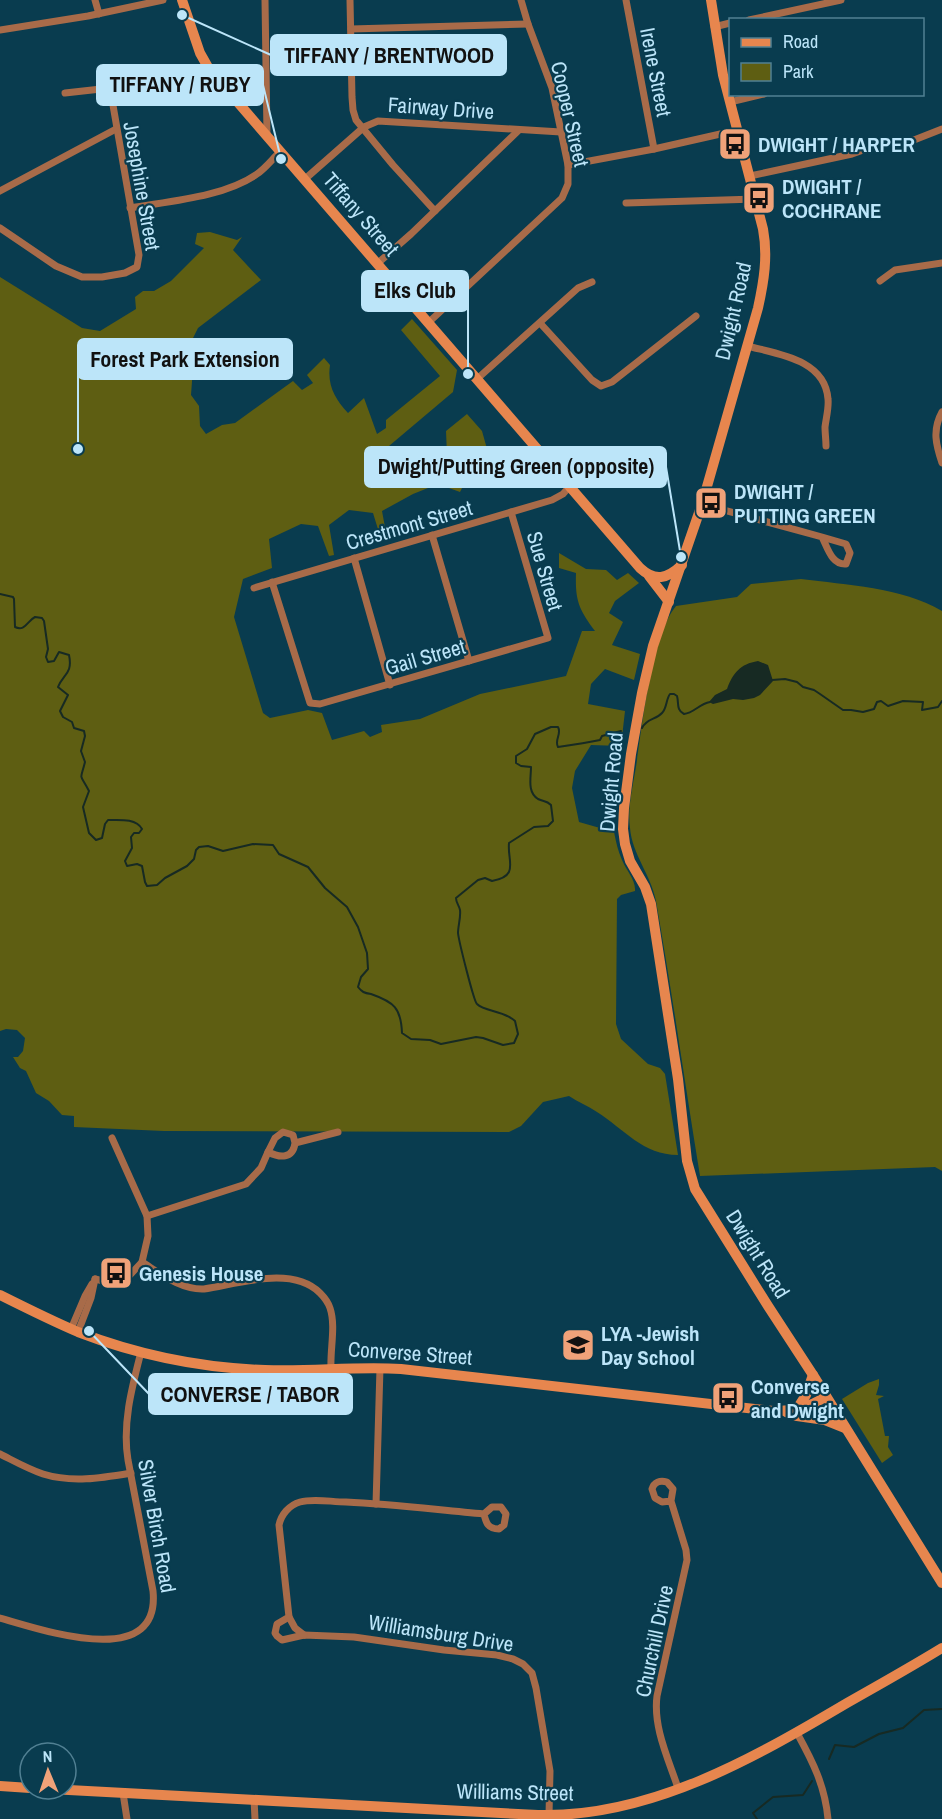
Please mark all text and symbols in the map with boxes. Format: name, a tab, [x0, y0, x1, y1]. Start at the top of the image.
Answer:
legend	[729, 18, 924, 96]
street label: Irene Street	[633, 25, 679, 119]
text: Road	[783, 29, 818, 54]
callout: TIFFANY / BRENTWOOD	[271, 35, 506, 75]
text: TIFFANY / BRENTWOOD	[284, 40, 494, 70]
street label: Cooper Street	[544, 59, 596, 170]
text: Park	[783, 59, 814, 84]
callout: TIFFANY / RUBY	[97, 65, 263, 105]
text: TIFFANY / RUBY	[109, 69, 251, 99]
street label: Fairway Drive	[387, 90, 495, 126]
street label: Josephine Street	[116, 119, 168, 253]
bus stop icon: DWIGHT / HARPER	[717, 126, 753, 162]
place label: DWIGHT / HARPER	[758, 130, 915, 159]
street label: Tiffany Street	[316, 166, 406, 262]
place label: DWIGHT / COCHRANE	[782, 172, 881, 225]
bus stop icon: DWIGHT / COCHRANE	[741, 180, 777, 216]
street label: Dwight Road	[708, 259, 758, 363]
callout: Elks Club	[362, 271, 468, 311]
text: Elks Club	[374, 275, 456, 305]
callout: Forest Park Extension	[78, 339, 292, 379]
text: Forest Park Extension	[90, 344, 280, 374]
callout: Dwight/Putting Green (opposite)	[365, 447, 666, 487]
text: Dwight/Putting Green (opposite)	[378, 451, 654, 481]
place label: DWIGHT / PUTTING GREEN	[734, 477, 876, 530]
bus stop icon: DWIGHT / PUTTING GREEN	[693, 485, 729, 521]
street label: Crestmont Street	[342, 493, 476, 557]
street label: Sue Street	[520, 528, 570, 614]
street label: Gail Street	[381, 632, 469, 682]
street label: Dwight Road	[592, 731, 630, 833]
street label: Dwight Road	[719, 1204, 797, 1304]
bus stop icon: Genesis House	[98, 1255, 134, 1291]
place label: Genesis House	[139, 1259, 263, 1288]
place label: LYA -Jewish Day School	[601, 1319, 700, 1372]
school or university icon: LYA -Jewish Day School	[560, 1327, 596, 1363]
street label: Converse Street	[347, 1334, 473, 1372]
place label: Converse and Dwight	[751, 1372, 844, 1425]
callout: CONVERSE / TABOR	[149, 1374, 352, 1414]
text: CONVERSE / TABOR	[160, 1379, 340, 1409]
bus stop icon: Converse and Dwight	[710, 1380, 746, 1416]
street label: Silver Birch Road	[131, 1457, 183, 1595]
street label: Churchill Drive	[628, 1582, 680, 1700]
street label: Williamsburg Drive	[366, 1607, 516, 1659]
north arrow	[18, 1741, 78, 1801]
text: N	[42, 1745, 53, 1767]
street label: Williams Street	[456, 1776, 574, 1808]

